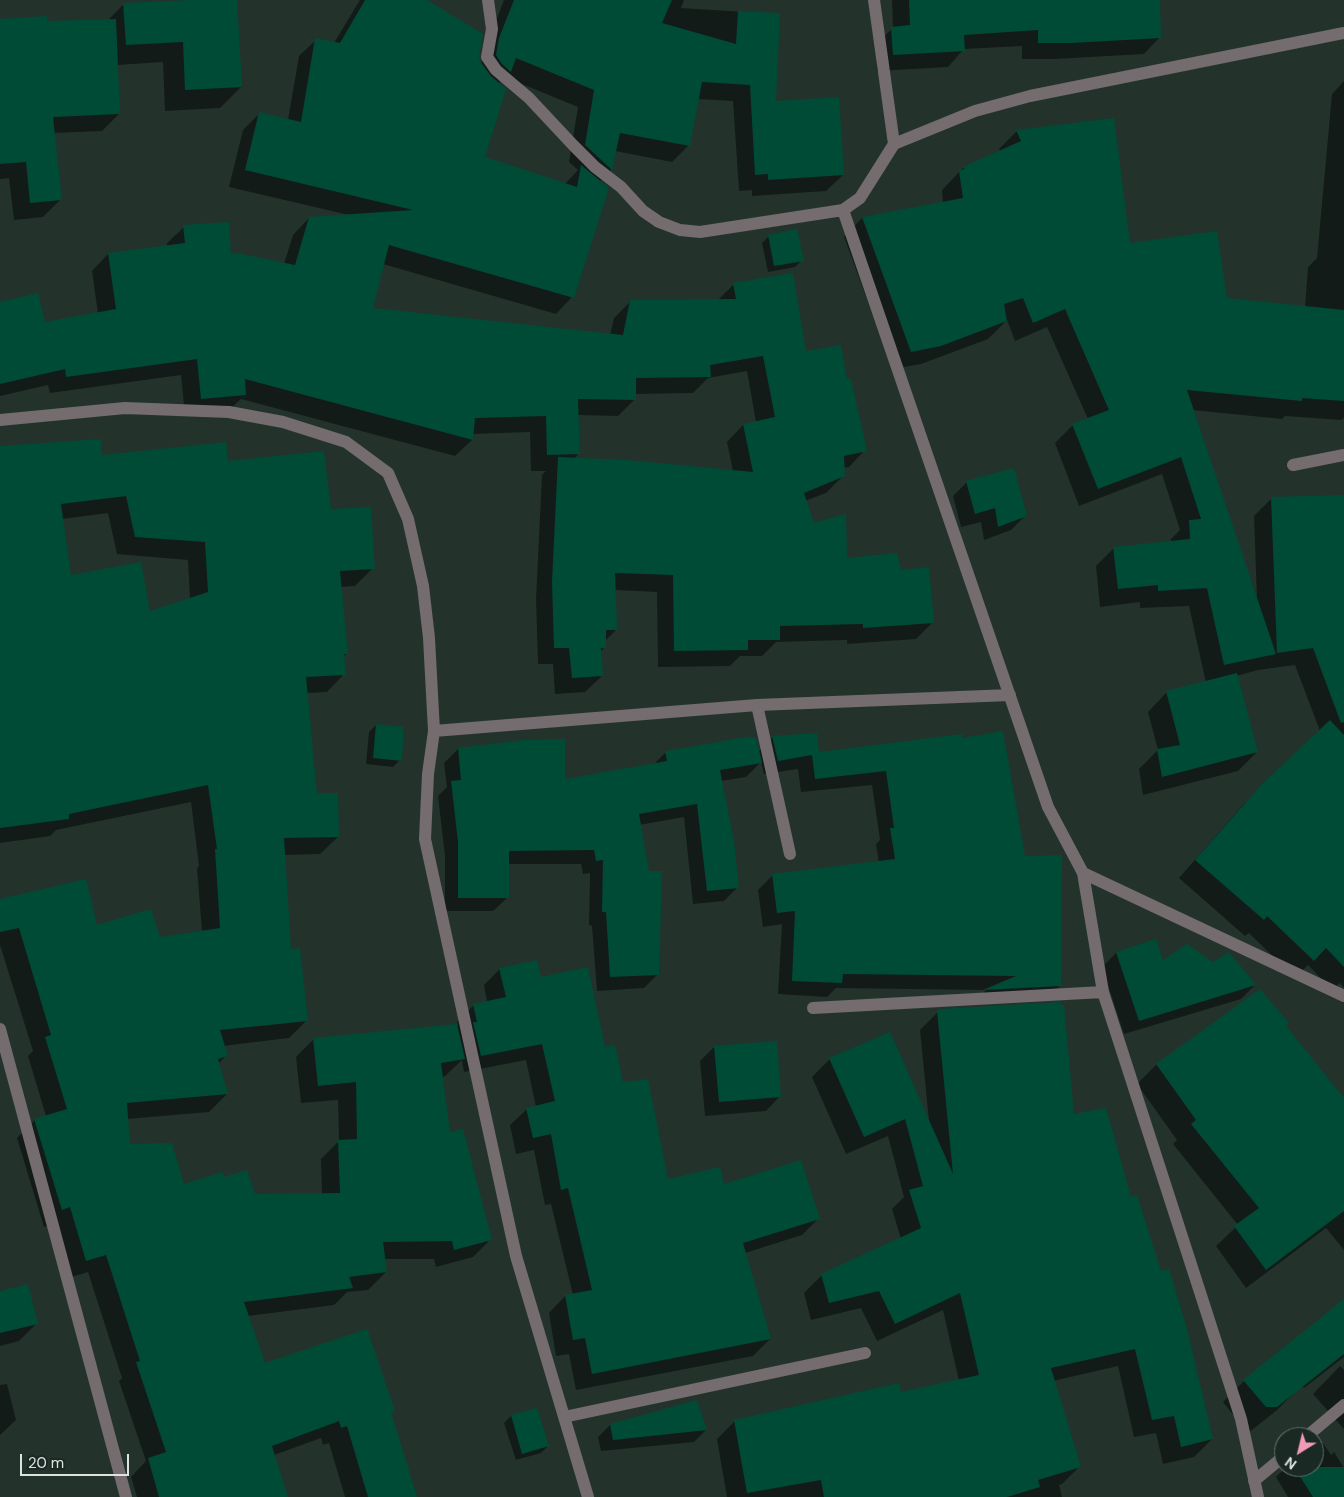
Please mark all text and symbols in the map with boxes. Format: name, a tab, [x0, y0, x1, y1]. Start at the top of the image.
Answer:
north arrow	[1274, 1427, 1324, 1477]
scale bar	[22, 1444, 131, 1476]
text: 20 m	[28, 1453, 64, 1473]
text: N	[1281, 1453, 1300, 1474]

